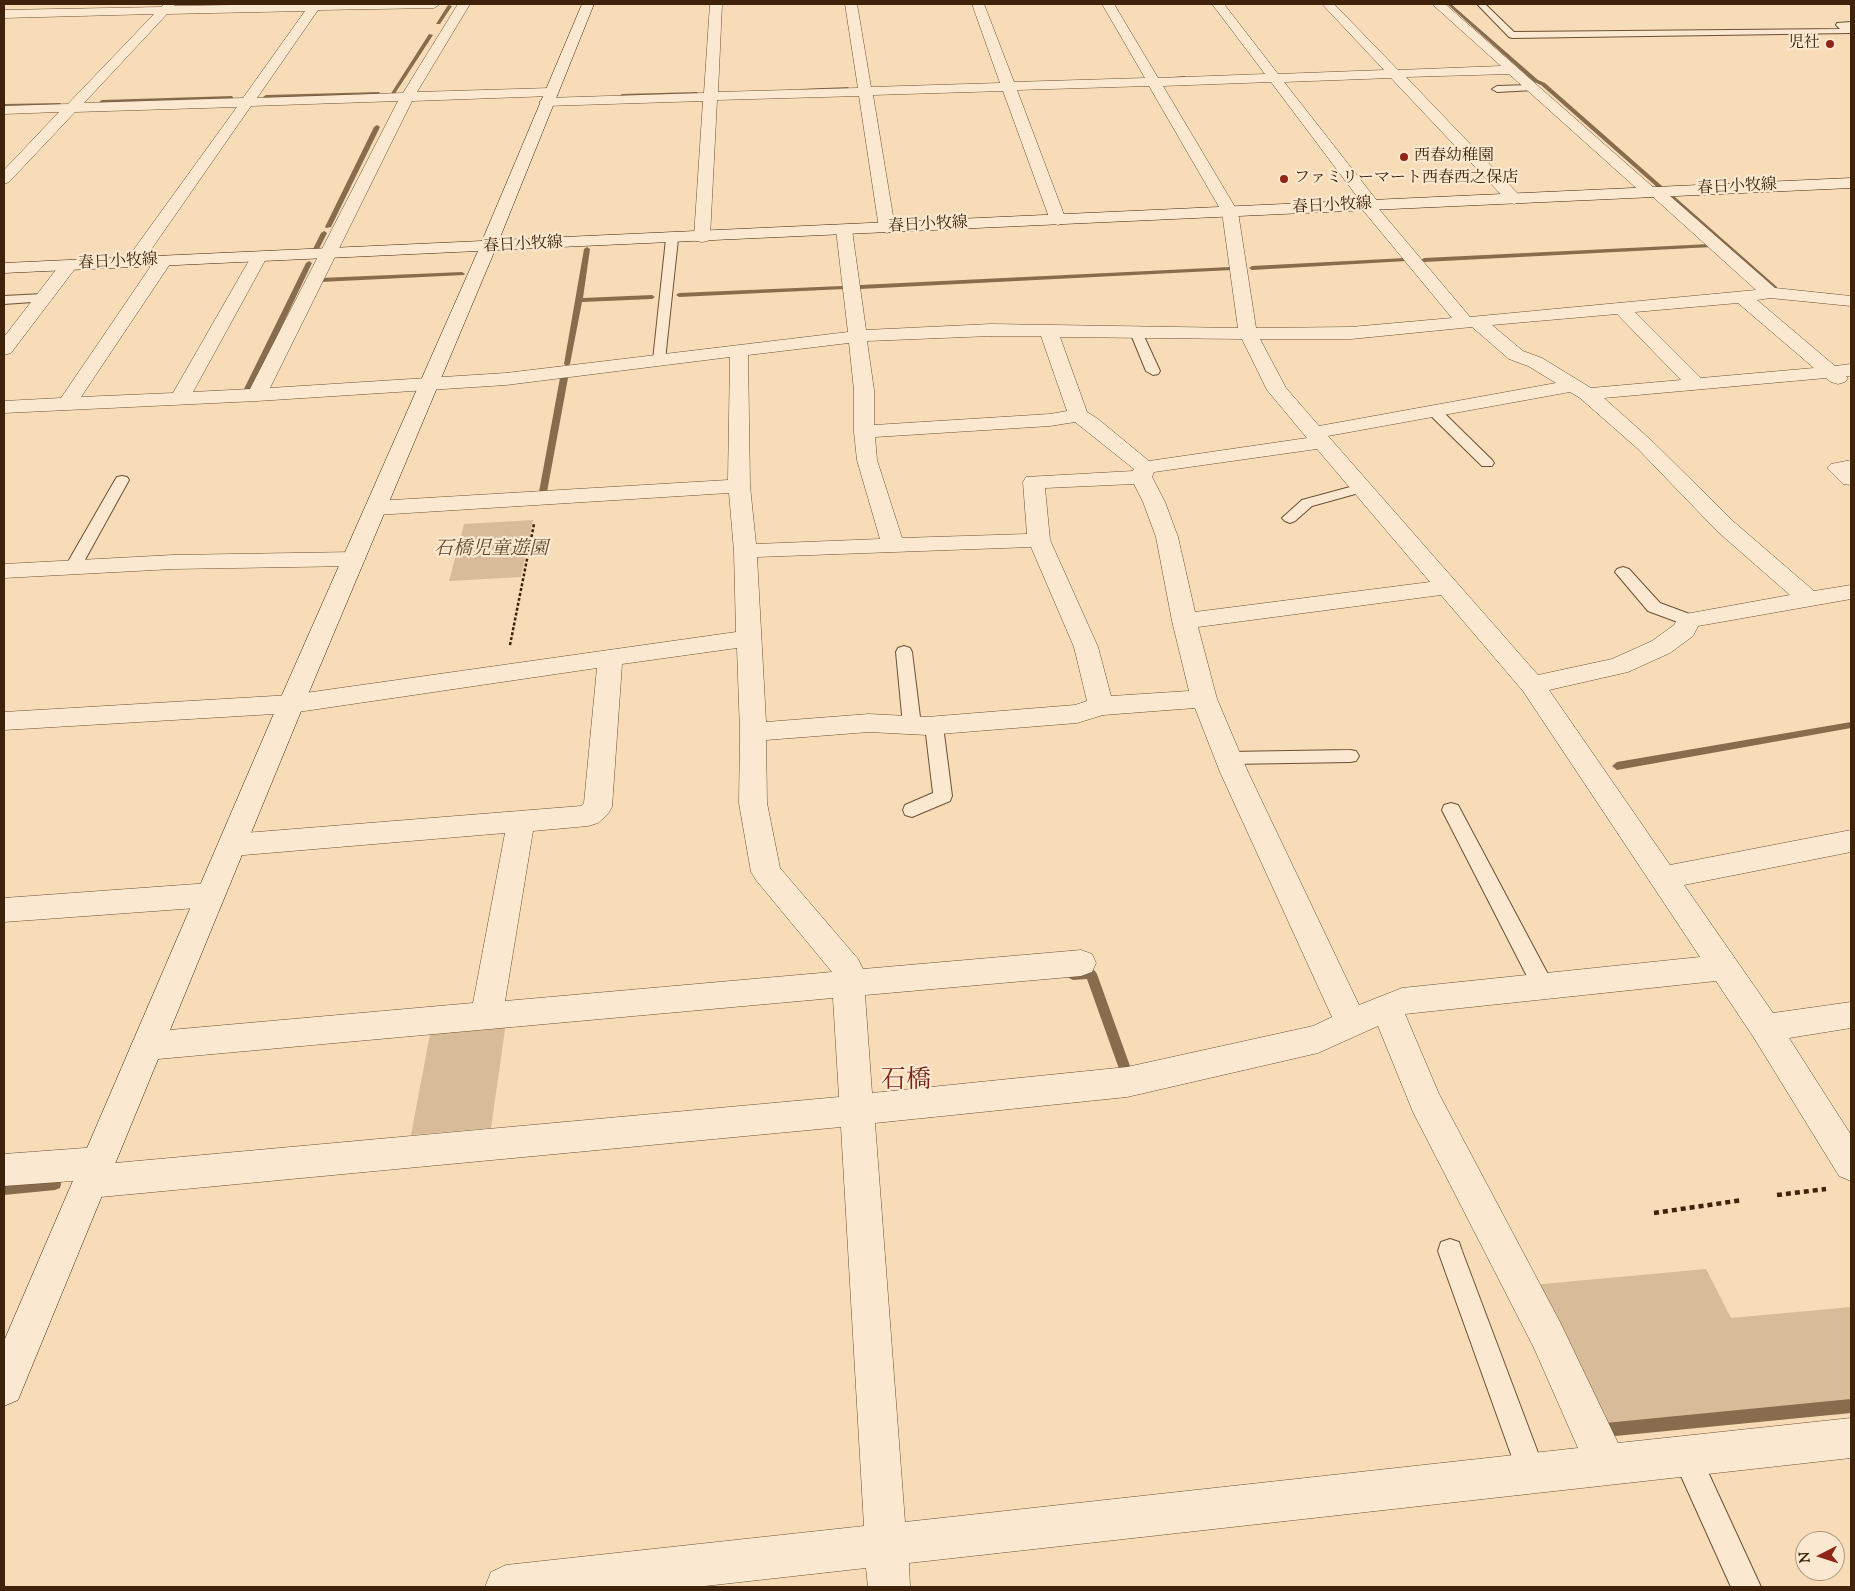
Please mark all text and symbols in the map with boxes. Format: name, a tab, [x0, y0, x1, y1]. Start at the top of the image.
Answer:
place label: 児社	[1788, 34, 1820, 54]
marker: 児社	[1824, 38, 1836, 50]
place label: 西春幼稚園	[1414, 147, 1494, 167]
marker: 西春幼稚園	[1398, 151, 1410, 163]
place label: ファミリーマート西春西之保店	[1294, 169, 1518, 189]
marker: ファミリーマート西春西之保店	[1278, 173, 1290, 185]
street label: 春日小牧線	[1697, 176, 1777, 200]
street label: 春日小牧線	[1292, 195, 1372, 219]
street label: 春日小牧線	[888, 214, 968, 238]
street label: 春日小牧線	[483, 234, 563, 258]
street label: 春日小牧線	[78, 251, 158, 275]
park label: 石橋児童遊園	[434, 540, 548, 562]
district label: 石橋	[881, 1068, 931, 1098]
north arrow	[1795, 1531, 1845, 1581]
text: N	[1796, 1551, 1817, 1564]

